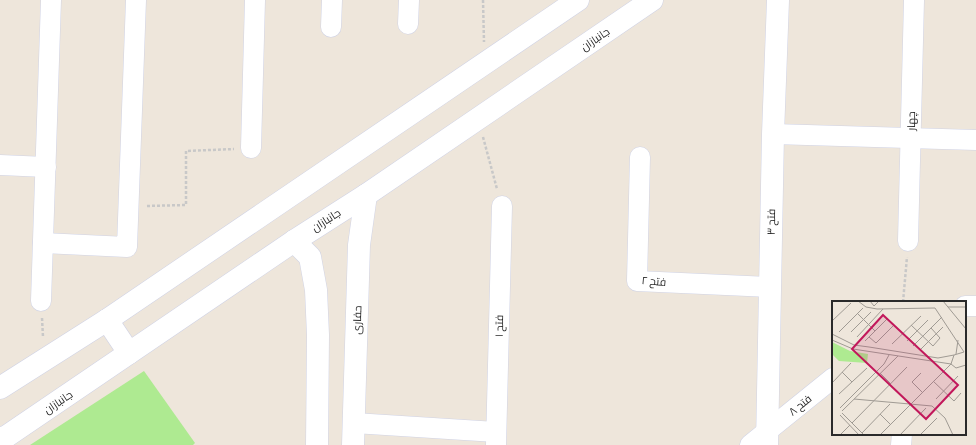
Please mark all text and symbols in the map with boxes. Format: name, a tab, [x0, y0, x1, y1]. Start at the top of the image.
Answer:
street label: جانبازان	[578, 24, 612, 54]
street label: چهار	[904, 111, 918, 132]
street label: جانبازان	[309, 205, 343, 235]
street label: فتح ۳	[764, 209, 779, 235]
street label: فتح ۲	[641, 273, 667, 290]
inset map	[832, 301, 966, 435]
street label: حفاری	[349, 305, 365, 335]
street label: فتح ۱	[492, 315, 507, 337]
street label: جانبازان	[41, 387, 75, 417]
street label: فتح ۸	[786, 391, 815, 419]

